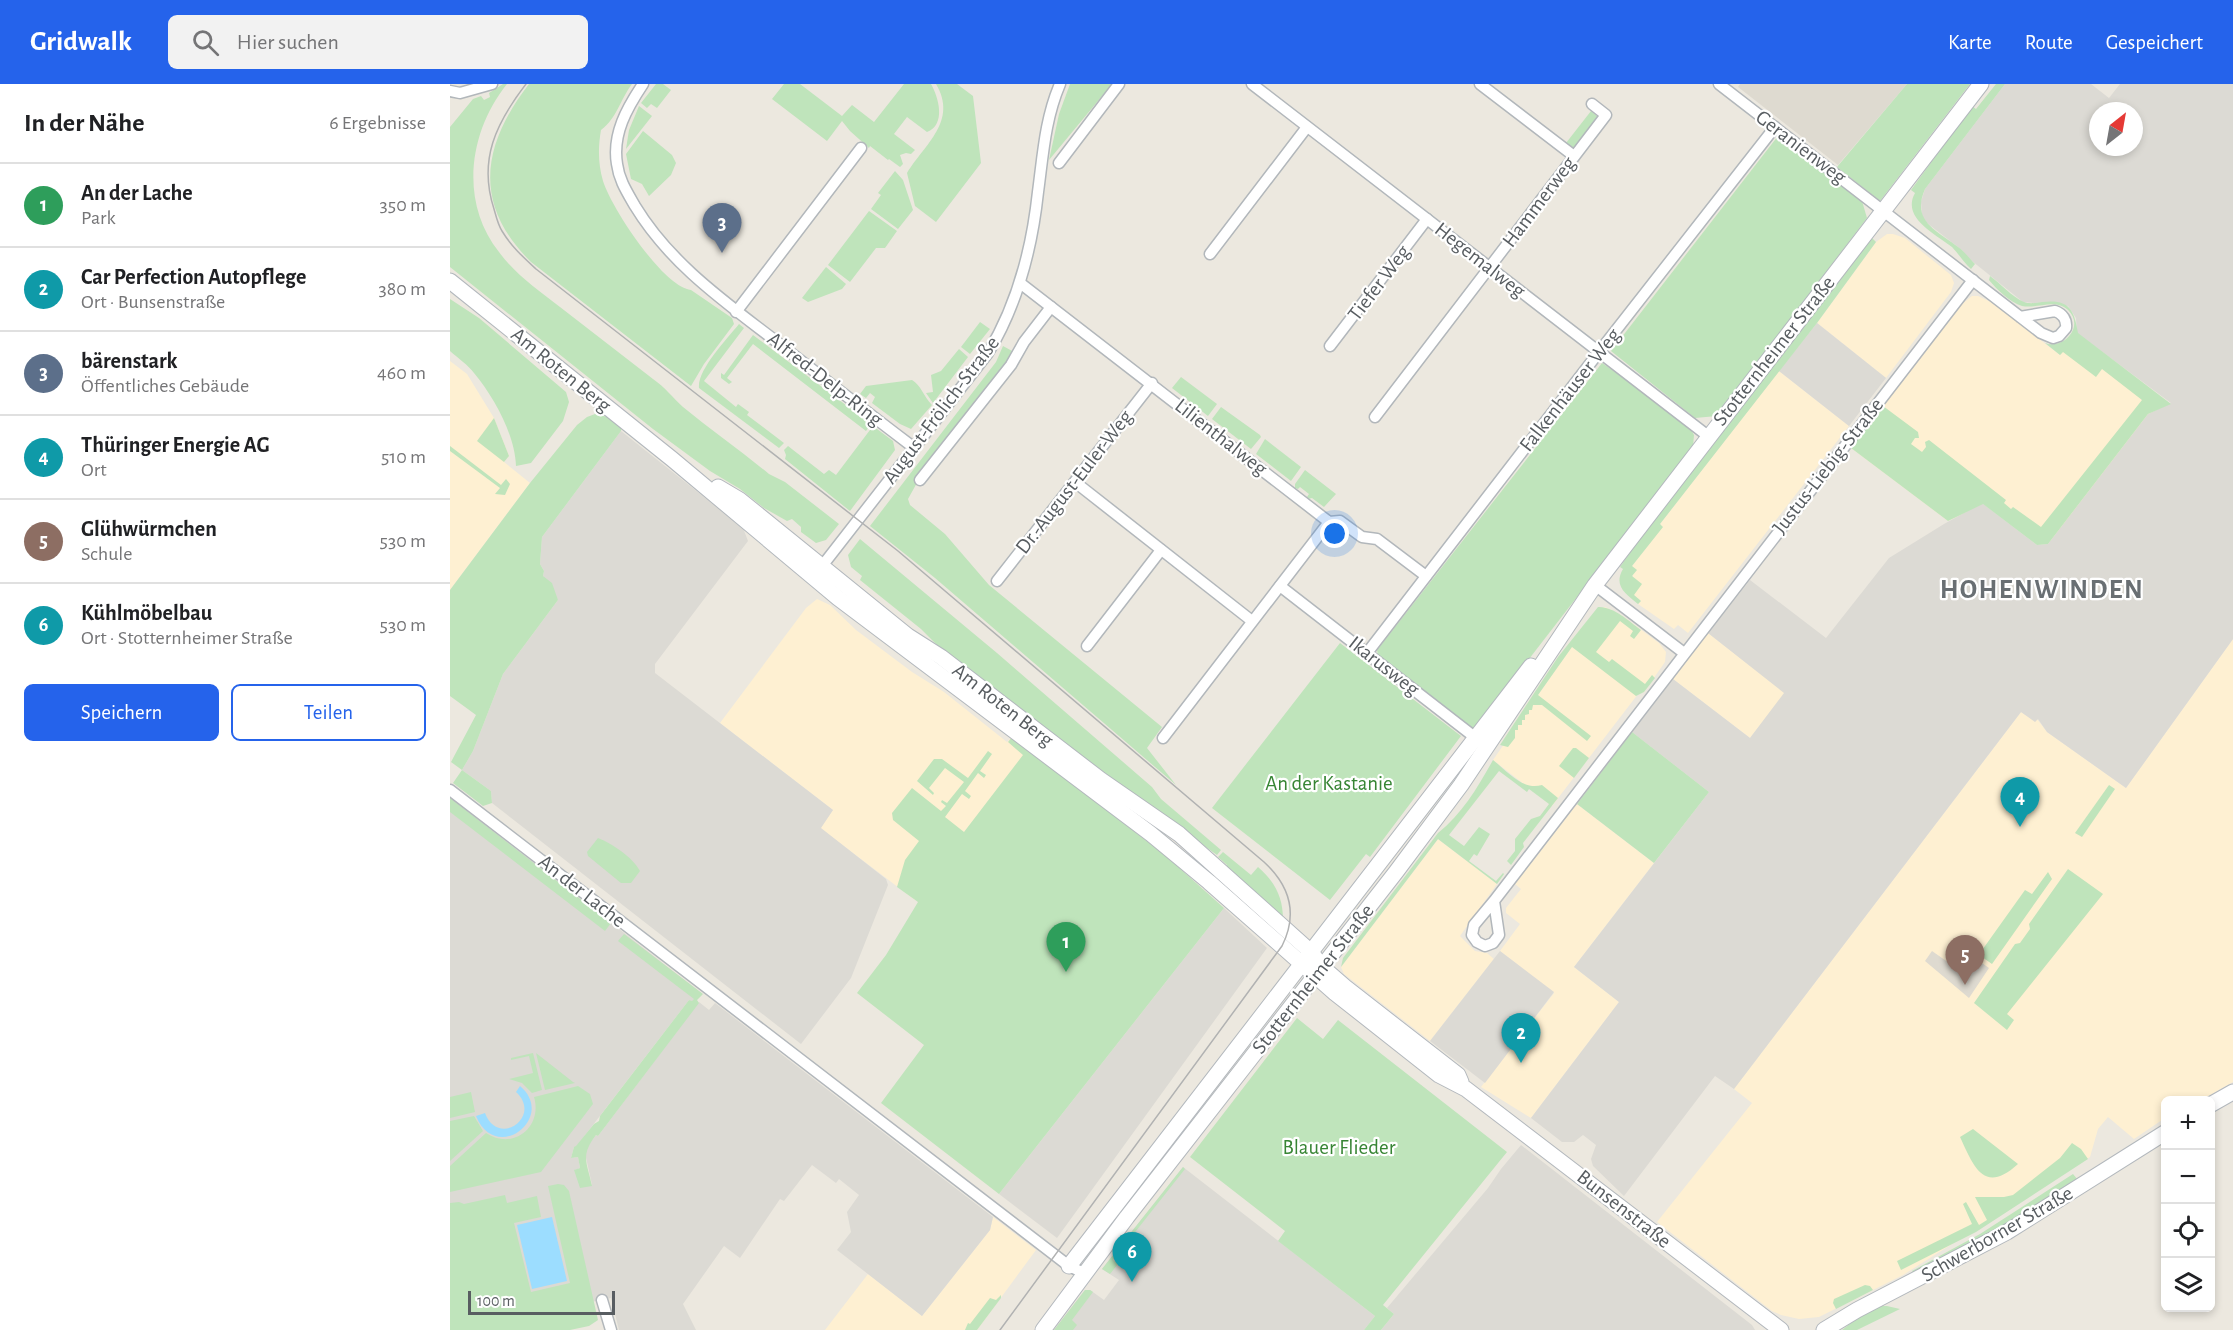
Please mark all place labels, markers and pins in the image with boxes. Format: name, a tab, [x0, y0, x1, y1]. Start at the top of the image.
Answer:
pin: 3	[702, 204, 742, 253]
pin: 4	[2000, 778, 2040, 827]
pin: 1	[1046, 922, 1086, 972]
pin: 5	[1946, 936, 1984, 985]
pin: 2	[1502, 1014, 1540, 1063]
pin: 6	[1112, 1232, 1152, 1282]

